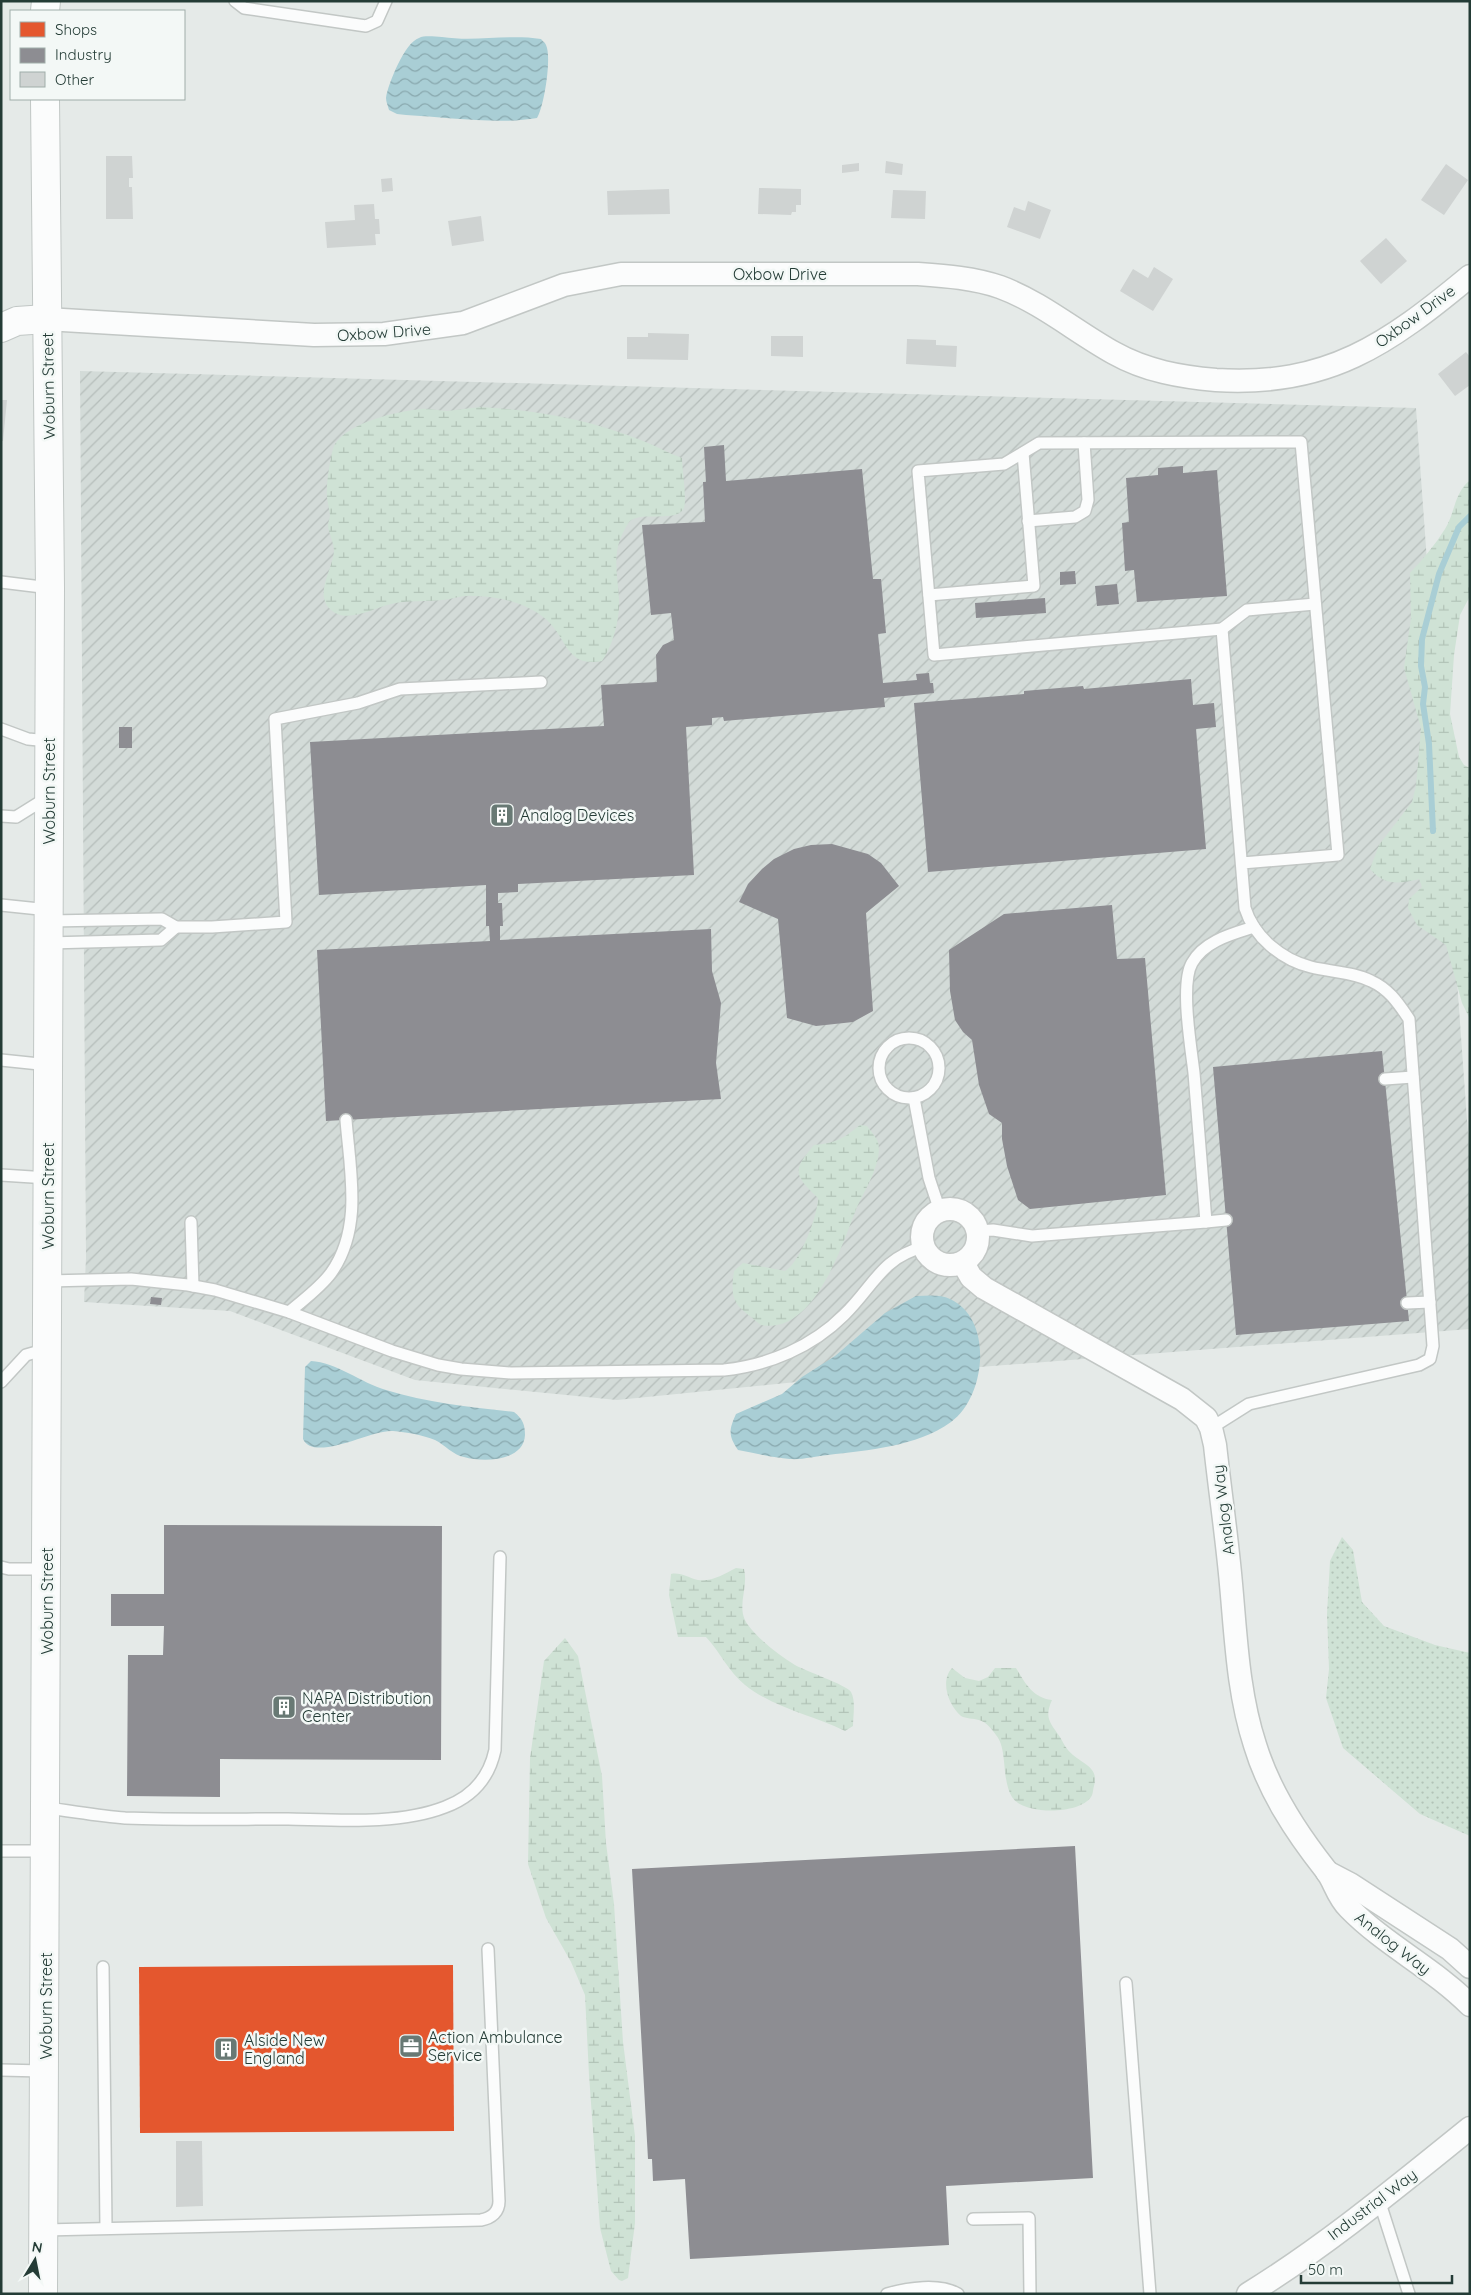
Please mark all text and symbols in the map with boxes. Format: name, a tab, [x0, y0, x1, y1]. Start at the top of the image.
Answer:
legend	[10, 10, 185, 100]
text: Shops	[55, 20, 97, 39]
text: Industry	[55, 45, 112, 64]
text: Other	[55, 70, 95, 89]
street label: Oxbow Drive	[733, 264, 827, 284]
street label: Oxbow Drive	[1371, 280, 1459, 352]
street label: Oxbow Drive	[336, 319, 432, 345]
street label: Woburn Street	[37, 332, 59, 440]
street label: Woburn Street	[39, 737, 59, 845]
building icon: Analog Devices	[489, 802, 515, 828]
place label: Analog Devices	[520, 805, 634, 825]
street label: Woburn Street	[38, 1142, 58, 1250]
street label: Analog Way	[1208, 1464, 1238, 1556]
street label: Woburn Street	[37, 1547, 57, 1655]
place label: NAPA Distribution Center	[302, 1688, 432, 1726]
building icon: NAPA Distribution Center	[271, 1694, 297, 1720]
street label: Analog Way	[1351, 1907, 1435, 1979]
street label: Woburn Street	[36, 1952, 56, 2060]
place label: Action Ambulance Service	[428, 2027, 562, 2065]
place label: Alside New England	[244, 2030, 325, 2068]
office icon: Action Ambulance Service	[398, 2033, 424, 2059]
building icon: Alside New England	[213, 2036, 239, 2062]
street label: Industrial Way	[1323, 2164, 1421, 2244]
north arrow	[10, 2235, 60, 2285]
text: N	[31, 2237, 44, 2257]
scale bar	[1301, 2252, 1452, 2284]
text: 50 m	[1308, 2260, 1343, 2279]

